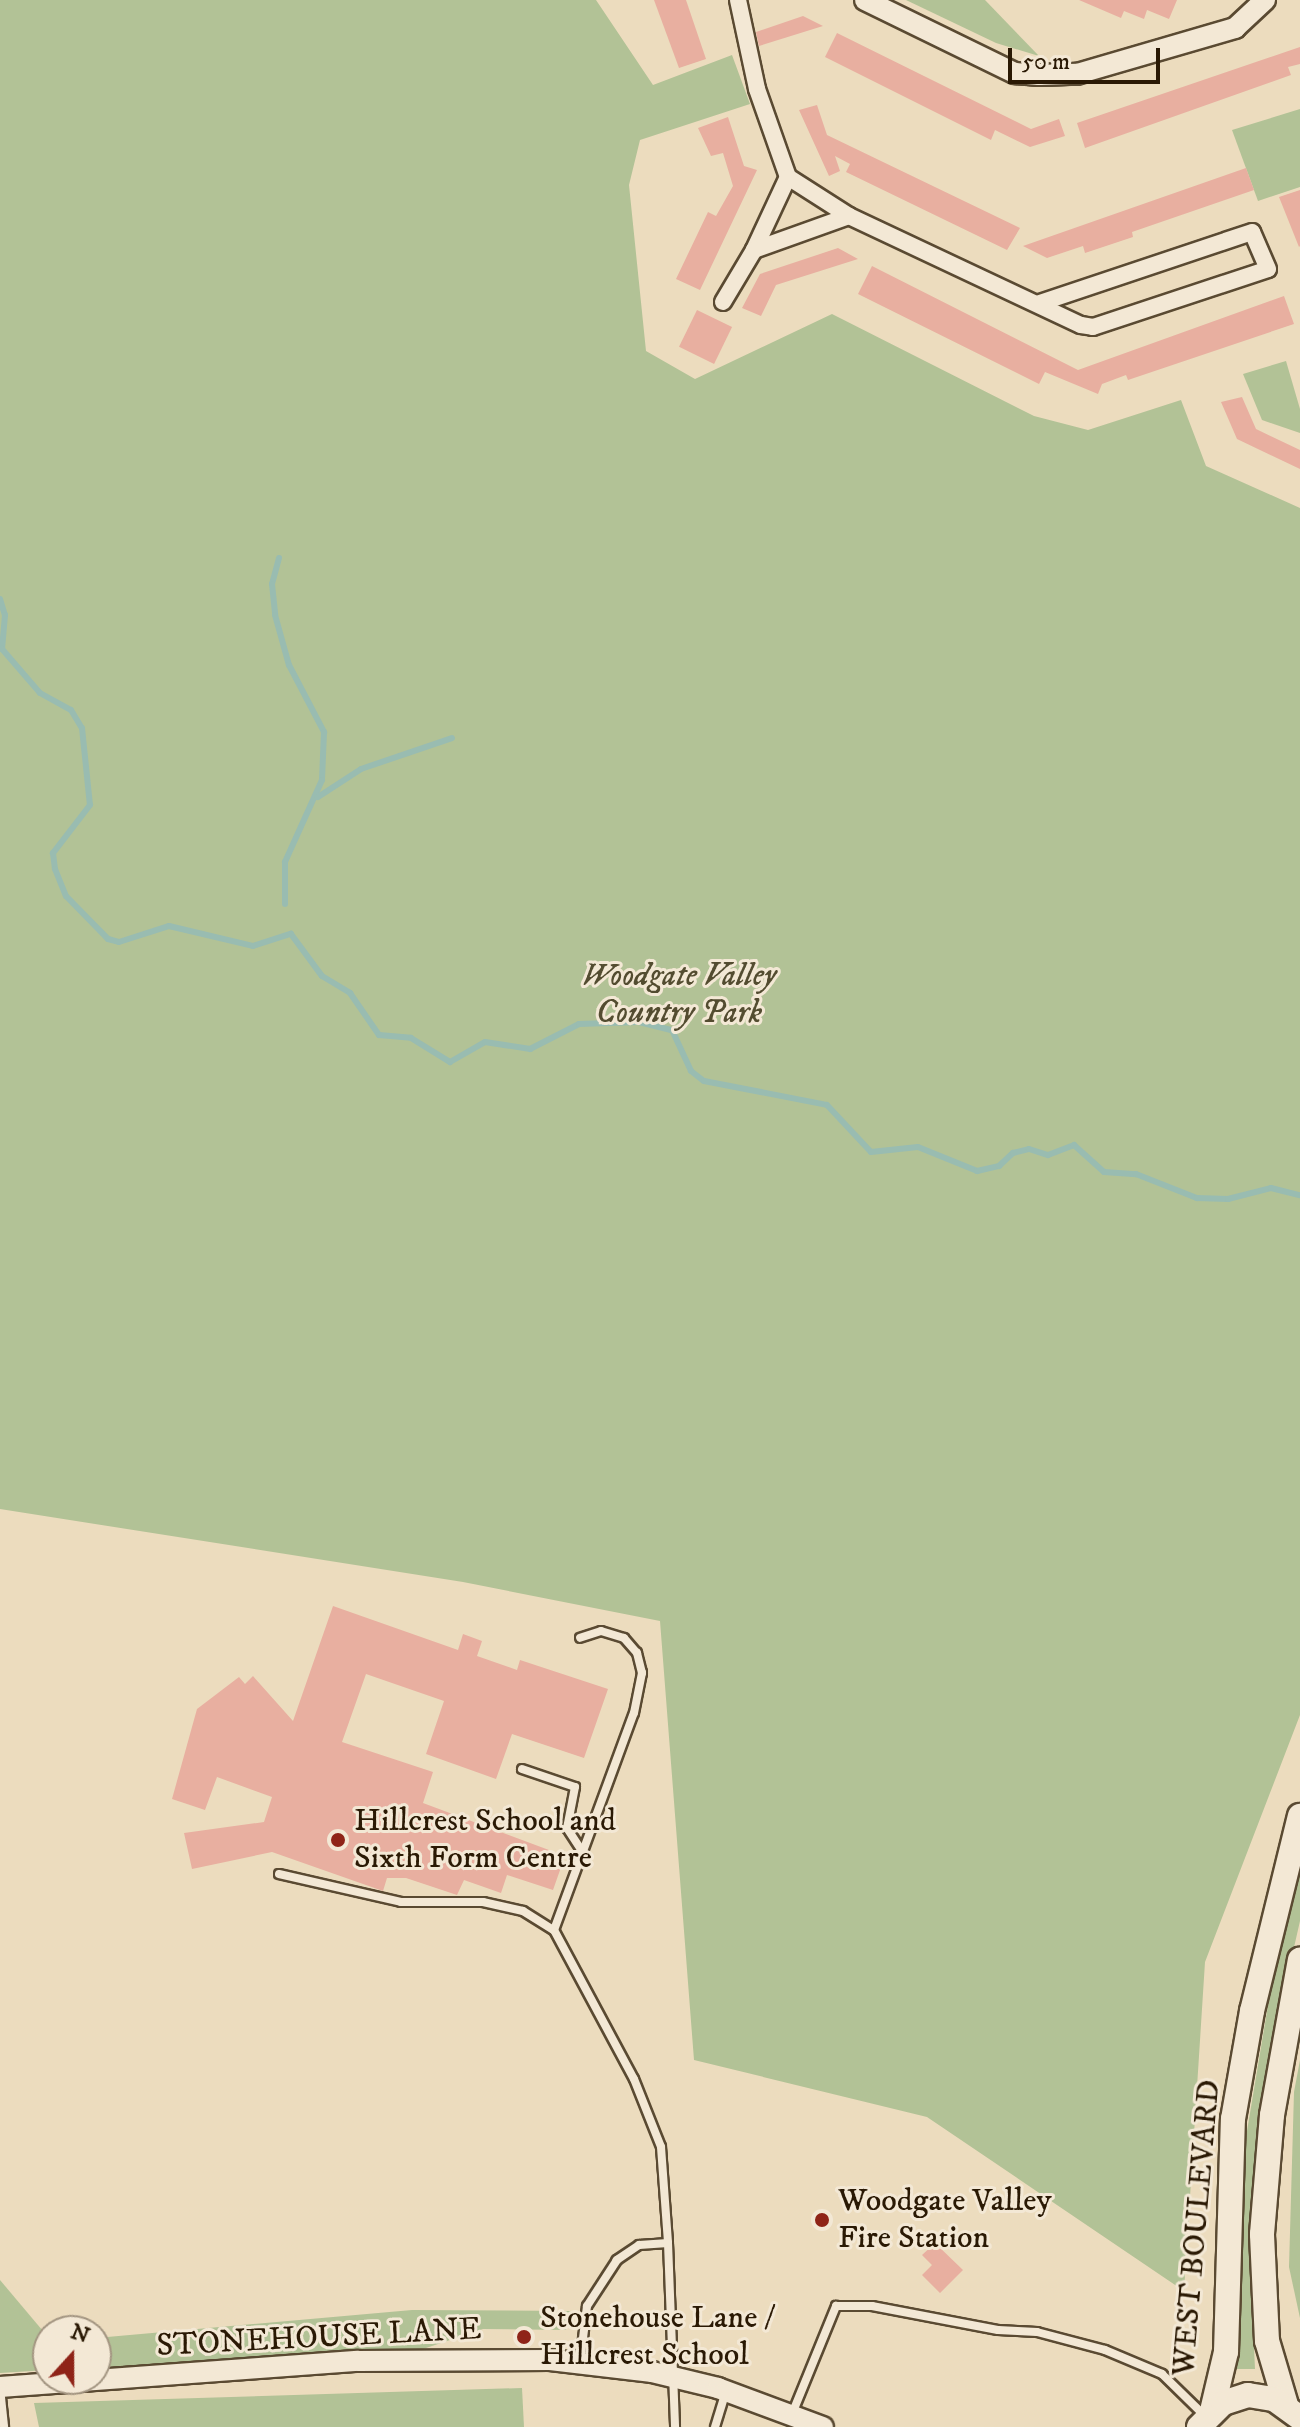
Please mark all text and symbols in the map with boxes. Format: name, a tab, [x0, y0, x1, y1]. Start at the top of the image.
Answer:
scale bar	[1012, 32, 1164, 82]
text: 50 m	[1022, 47, 1070, 77]
park label: Woodgate Valley Country Park	[582, 958, 776, 1033]
place label: Hillcrest School and Sixth Form Centre	[354, 1803, 616, 1878]
marker: Hillcrest School and Sixth Form Centre	[329, 1831, 347, 1849]
street label: WEST BOULEVARD	[1165, 2078, 1229, 2378]
place label: Woodgate Valley Fire Station	[838, 2183, 1052, 2258]
marker: Woodgate Valley Fire Station	[813, 2211, 831, 2229]
place label: Stonehouse Lane / Hillcrest School	[540, 2300, 773, 2375]
street label: STONEHOUSE LANE	[156, 2310, 482, 2366]
north arrow	[32, 2315, 112, 2395]
text: N	[67, 2318, 93, 2350]
marker: Stonehouse Lane / Hillcrest School	[515, 2328, 533, 2346]

